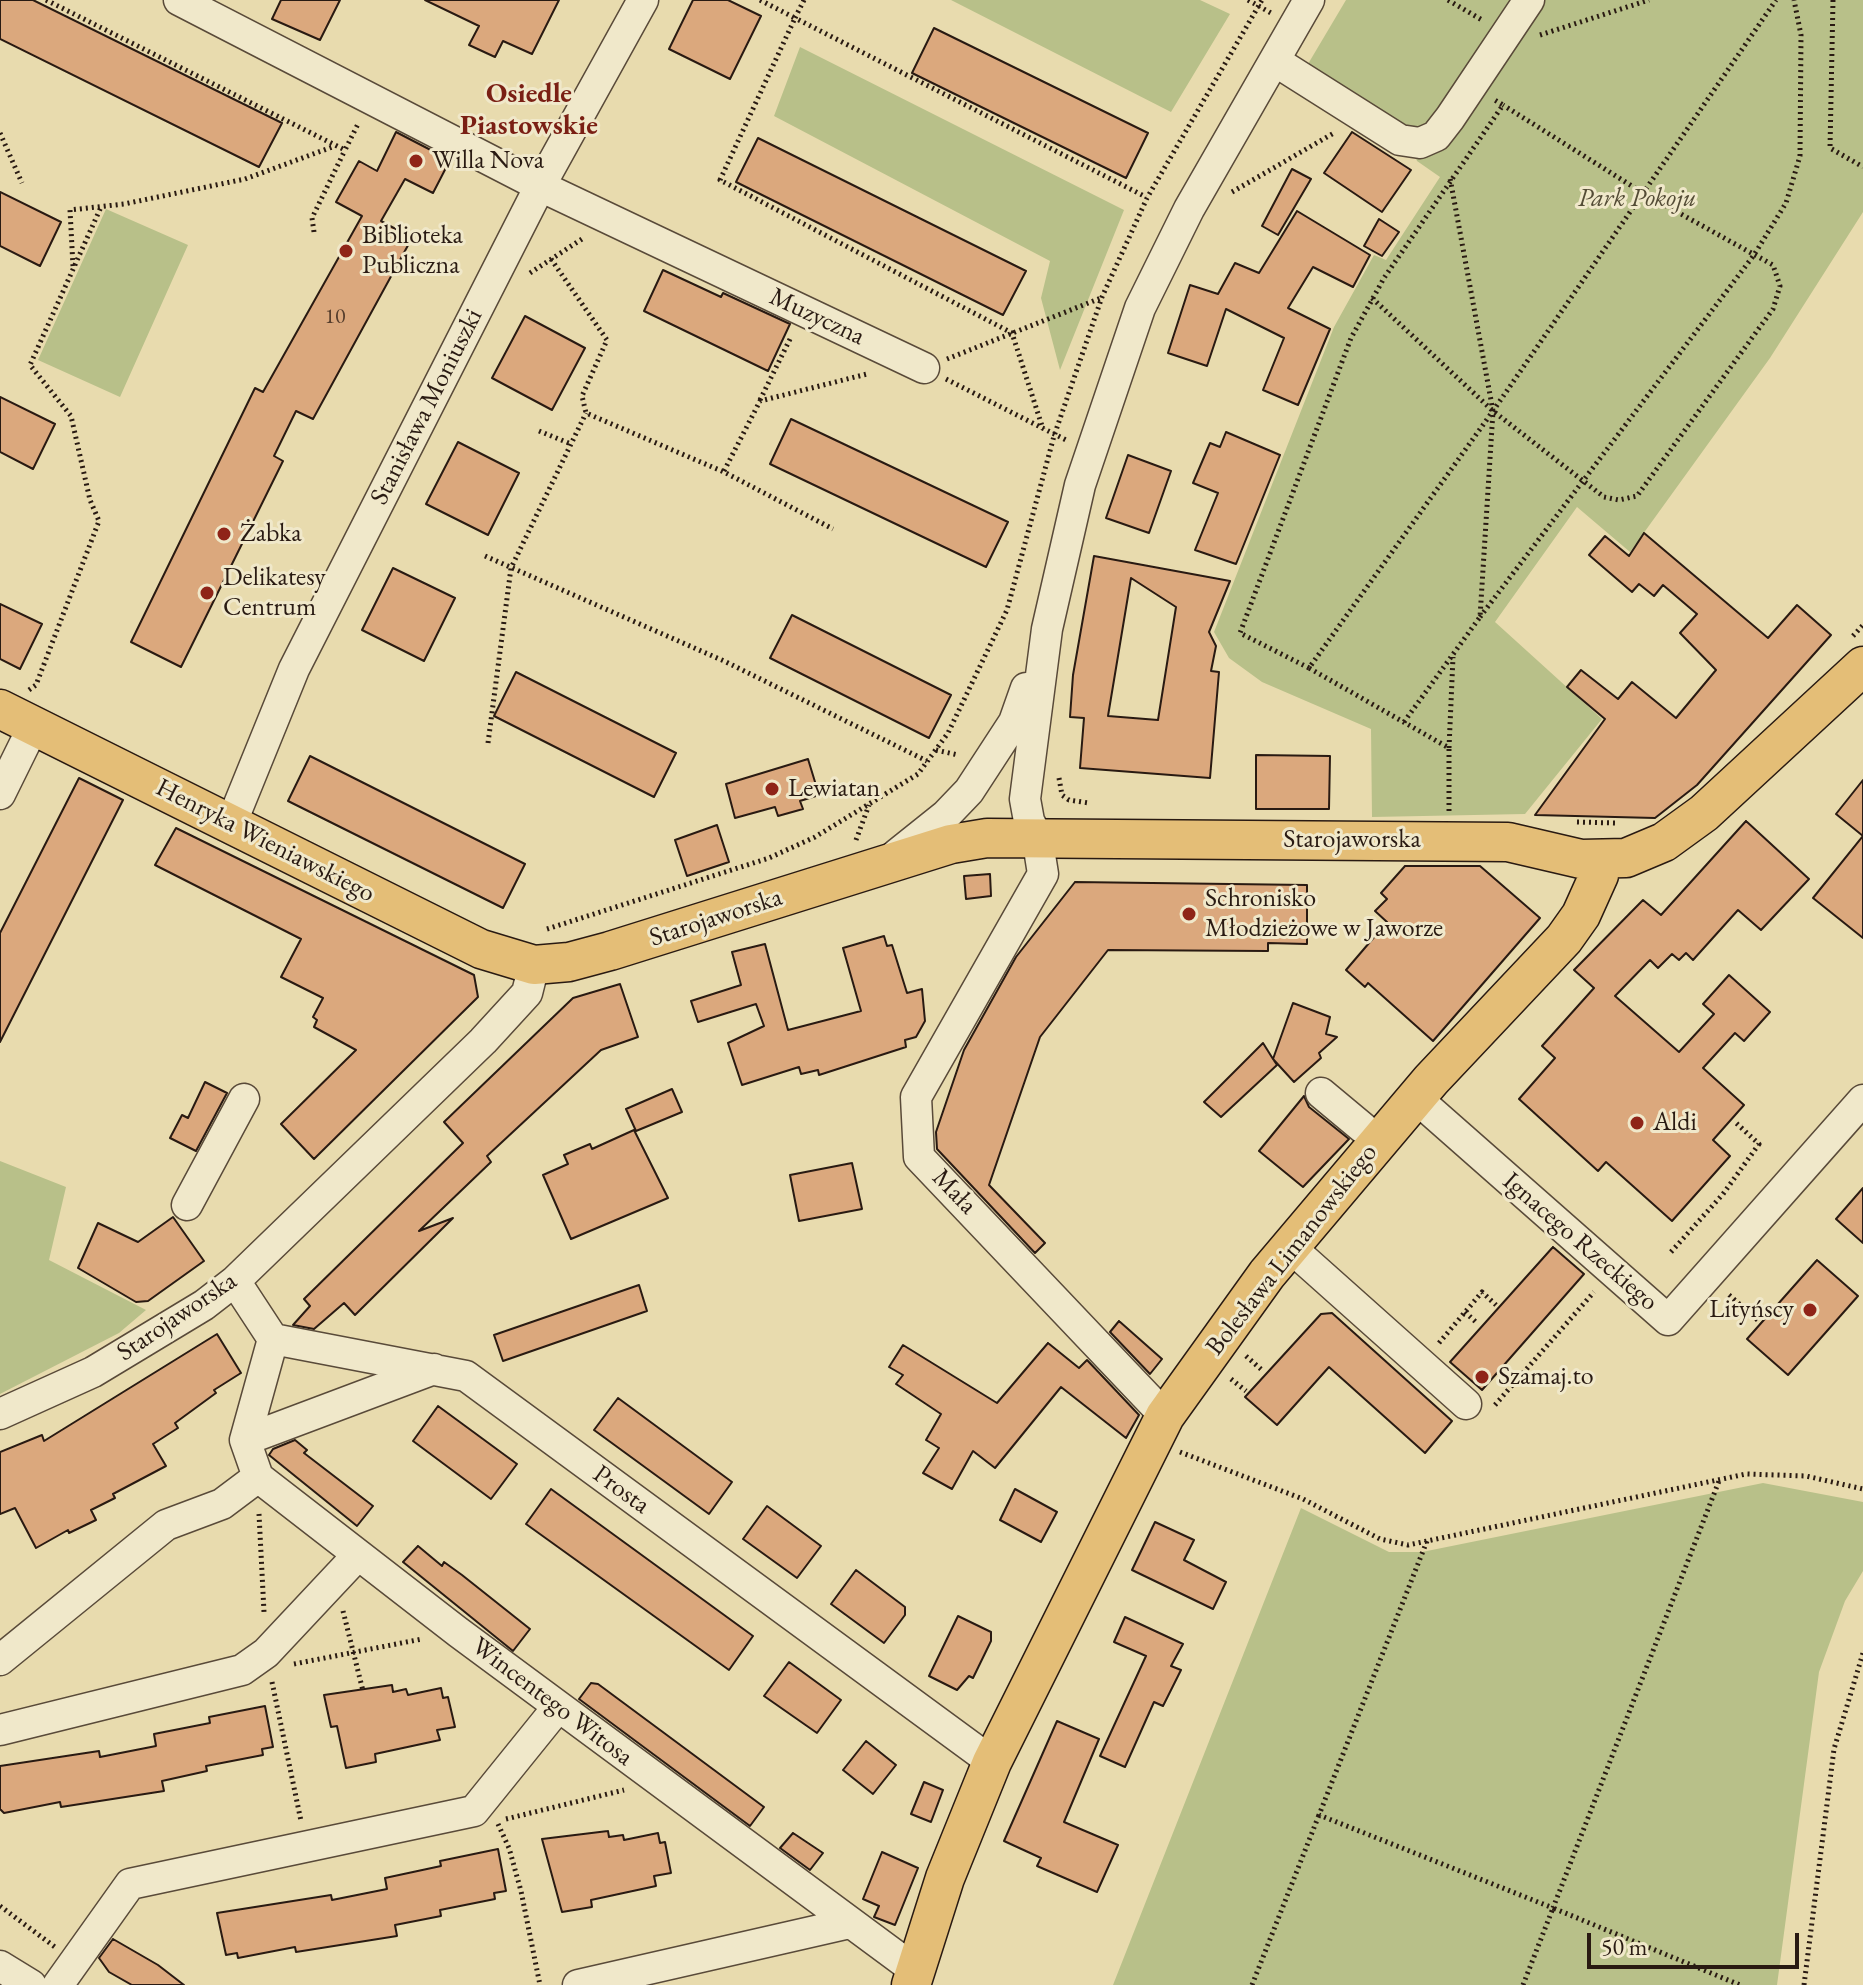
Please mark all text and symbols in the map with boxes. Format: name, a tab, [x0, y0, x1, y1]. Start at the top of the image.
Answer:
district label: Osiedle Piastowskie	[460, 77, 598, 143]
place label: Willa Nova	[432, 145, 544, 177]
marker: Willa Nova	[407, 152, 425, 170]
park label: Park Pokoju	[1578, 183, 1696, 215]
place label: Biblioteka Publiczna	[362, 220, 463, 282]
marker: Biblioteka Publiczna	[337, 242, 355, 260]
street label: Muzyczna	[764, 281, 870, 353]
house number: 10	[324, 304, 346, 330]
street label: Stanisława Moniuszki	[364, 304, 490, 510]
place label: Żabka	[240, 518, 302, 550]
marker: Żabka	[215, 525, 233, 543]
place label: Delikatesy Centrum	[223, 562, 326, 624]
marker: Delikatesy Centrum	[198, 584, 216, 602]
street label: Henryka Wieniawskiego	[150, 772, 380, 910]
place label: Lewiatan	[788, 773, 880, 805]
marker: Lewiatan	[763, 780, 781, 798]
street label: Starojaworska	[1283, 824, 1421, 856]
street label: Starojaworska	[646, 882, 786, 954]
place label: Schronisko Młodzieżowe w Jaworze	[1205, 883, 1443, 944]
marker: Schronisko Młodzieżowe w Jaworze	[1180, 905, 1198, 923]
place label: Aldi	[1653, 1107, 1697, 1139]
marker: Aldi	[1628, 1114, 1646, 1132]
street label: Bolesława Limanowskiego	[1200, 1138, 1384, 1362]
street label: Mała	[925, 1163, 983, 1221]
street label: Ignacego Rzeckiego	[1496, 1166, 1664, 1318]
street label: Starojaworska	[111, 1266, 243, 1368]
place label: Lityńscy	[1709, 1294, 1794, 1326]
marker: Lityńscy	[1801, 1301, 1819, 1319]
place label: Szamaj.to	[1498, 1361, 1593, 1393]
marker: Szamaj.to	[1473, 1368, 1491, 1386]
street label: Prosta	[586, 1459, 656, 1521]
street label: Wincentego Witosa	[465, 1631, 639, 1773]
scale bar	[1591, 1917, 1803, 1967]
text: 50 m	[1601, 1931, 1648, 1962]

